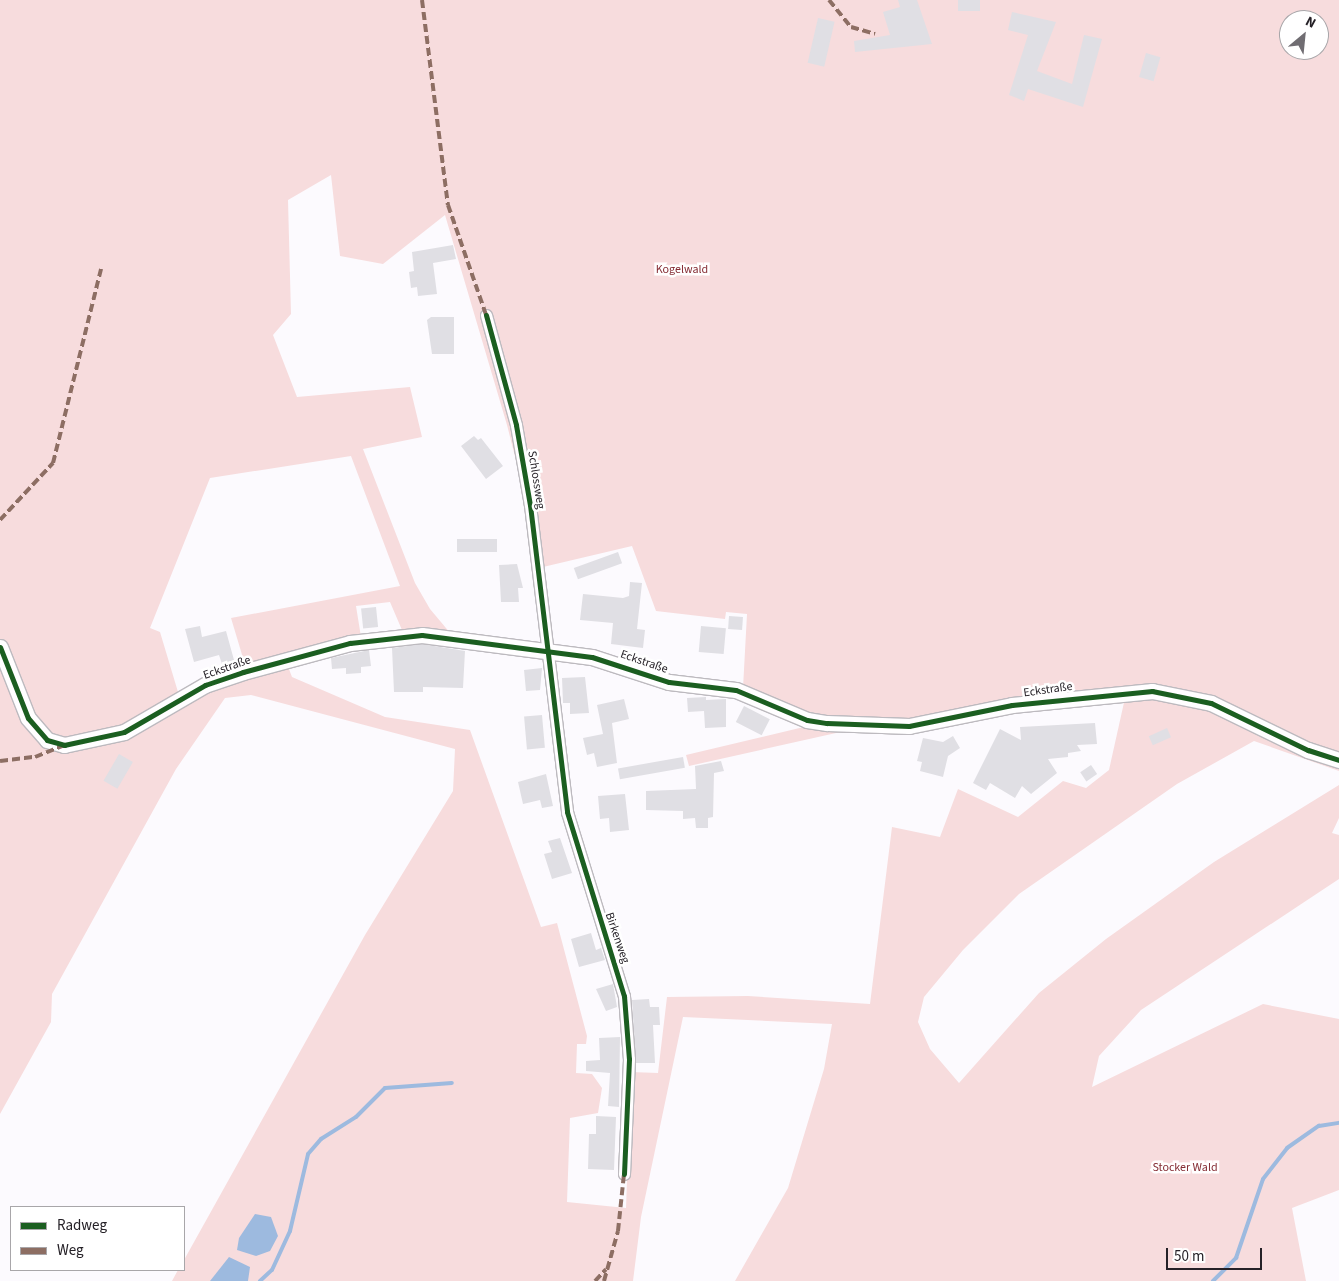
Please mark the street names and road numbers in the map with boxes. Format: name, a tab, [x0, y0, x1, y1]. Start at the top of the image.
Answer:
street label: Schlossweg	[524, 450, 548, 510]
street label: Eckstraße	[618, 647, 670, 677]
street label: Eckstraße	[201, 653, 253, 683]
street label: Eckstraße	[1023, 679, 1073, 701]
street label: Birkenweg	[602, 911, 632, 965]

